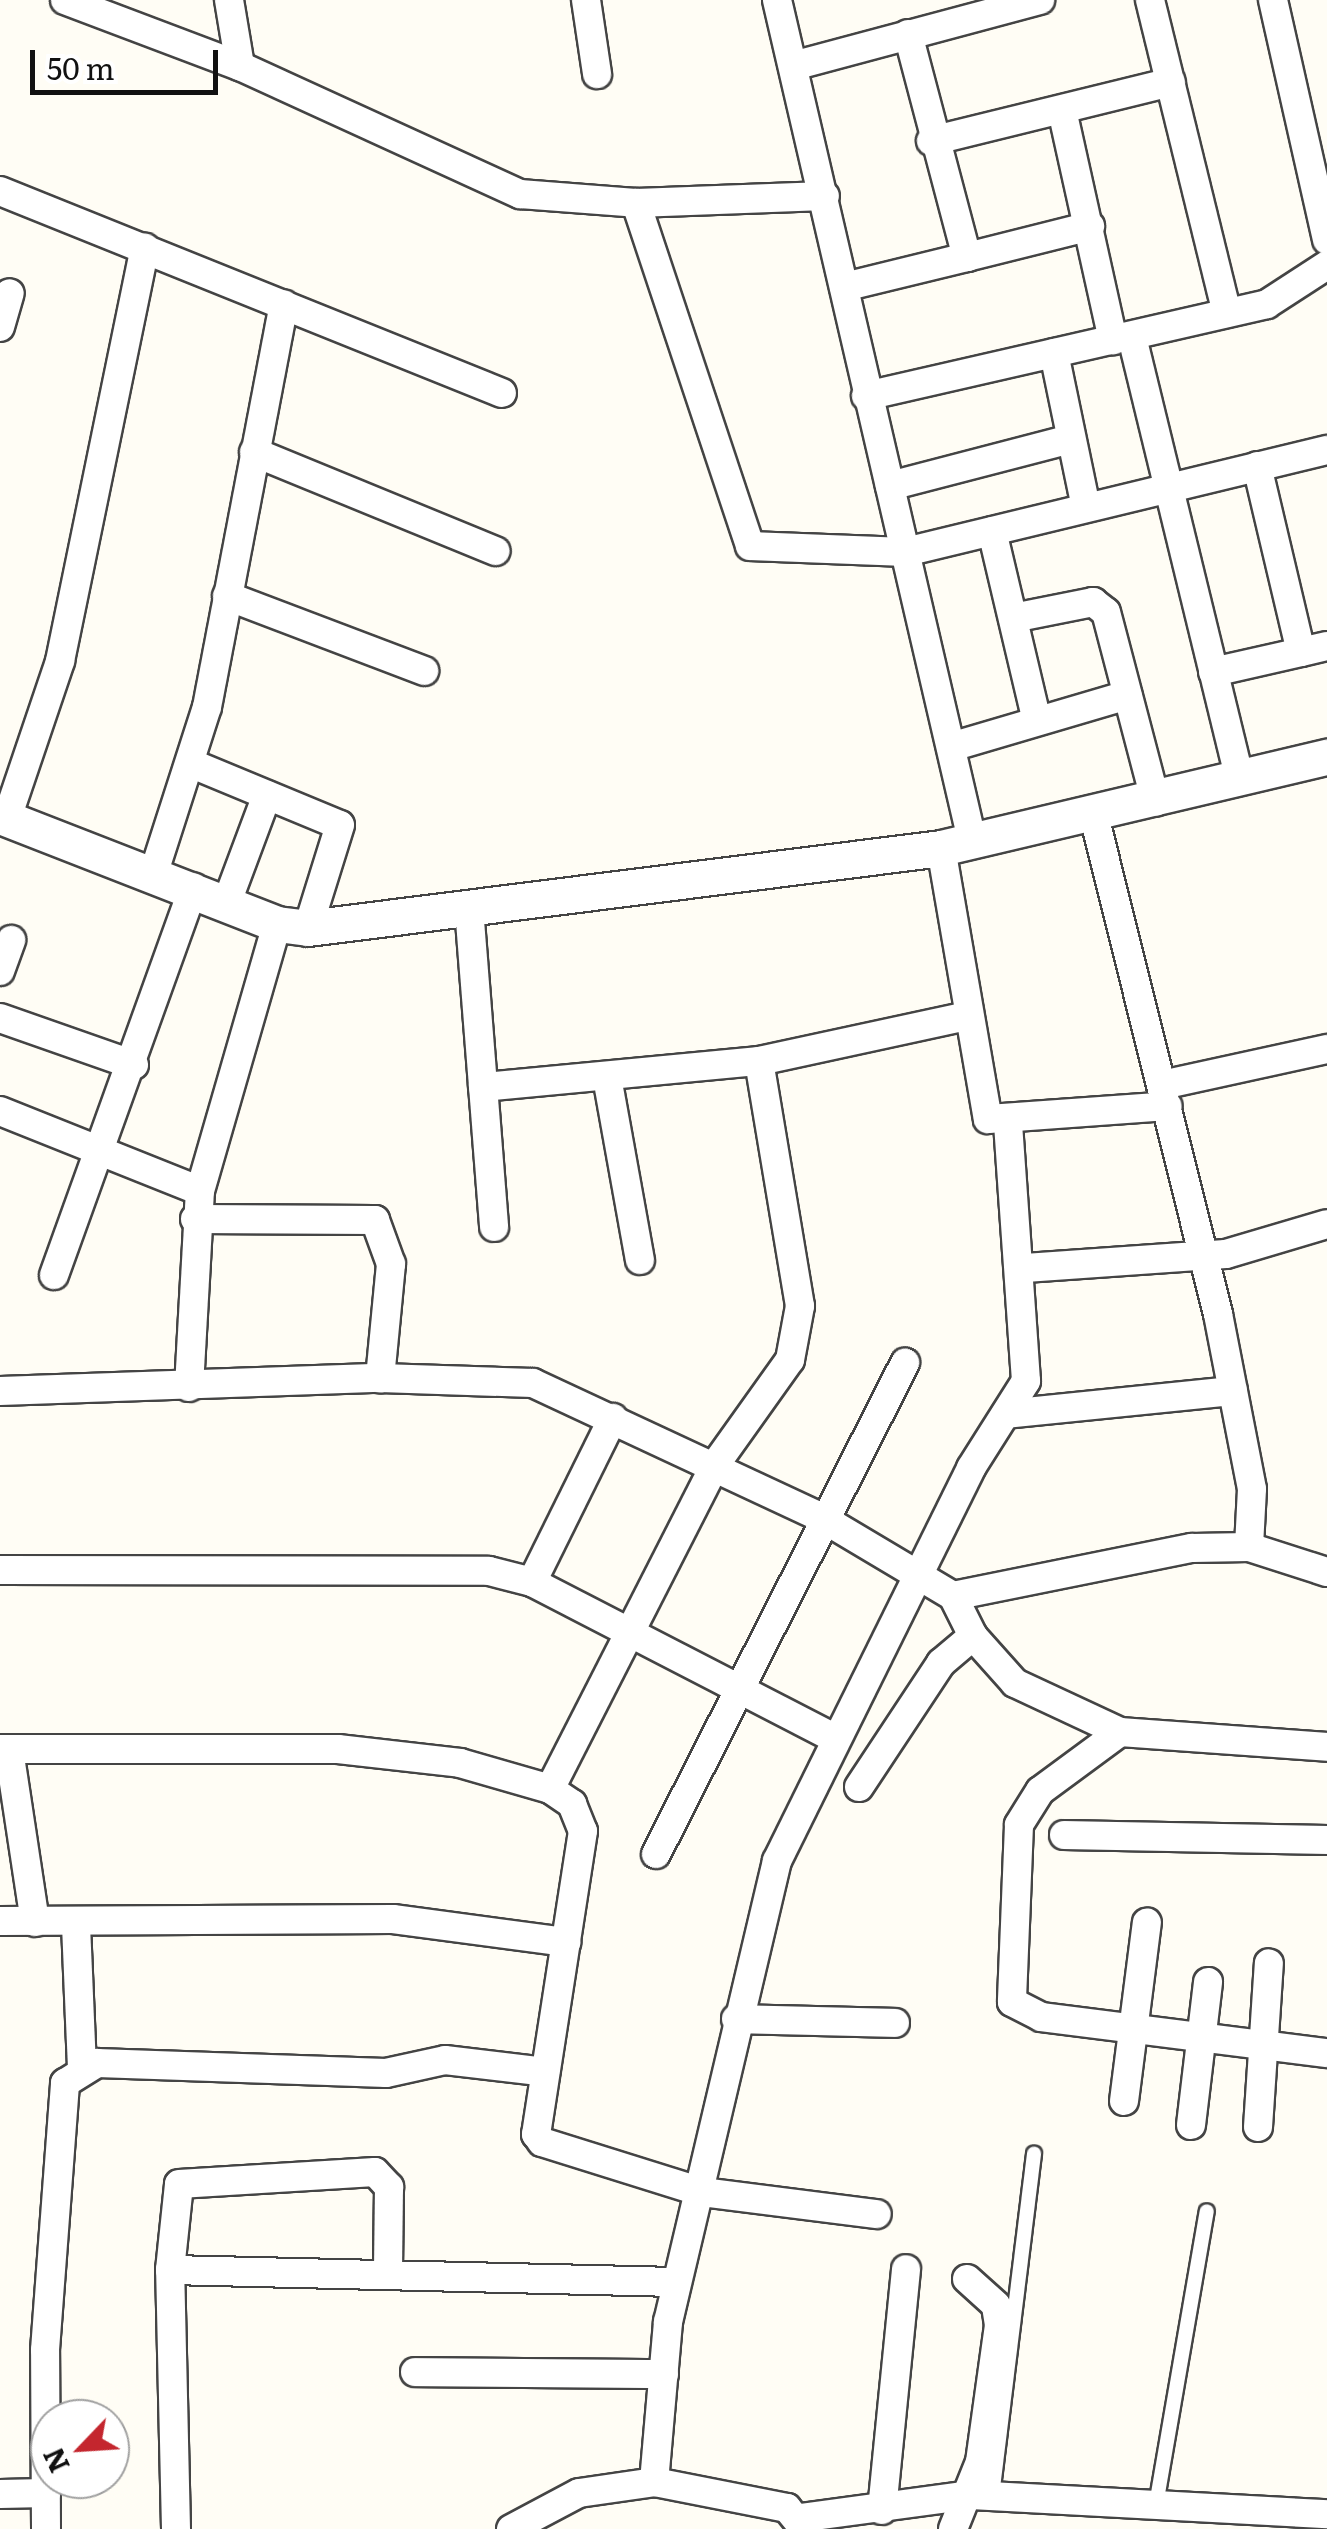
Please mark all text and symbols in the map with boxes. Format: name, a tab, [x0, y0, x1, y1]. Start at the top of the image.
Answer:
scale bar	[35, 30, 222, 92]
text: 50 m	[47, 45, 115, 89]
north arrow	[30, 2399, 130, 2499]
text: N	[31, 2441, 79, 2480]

